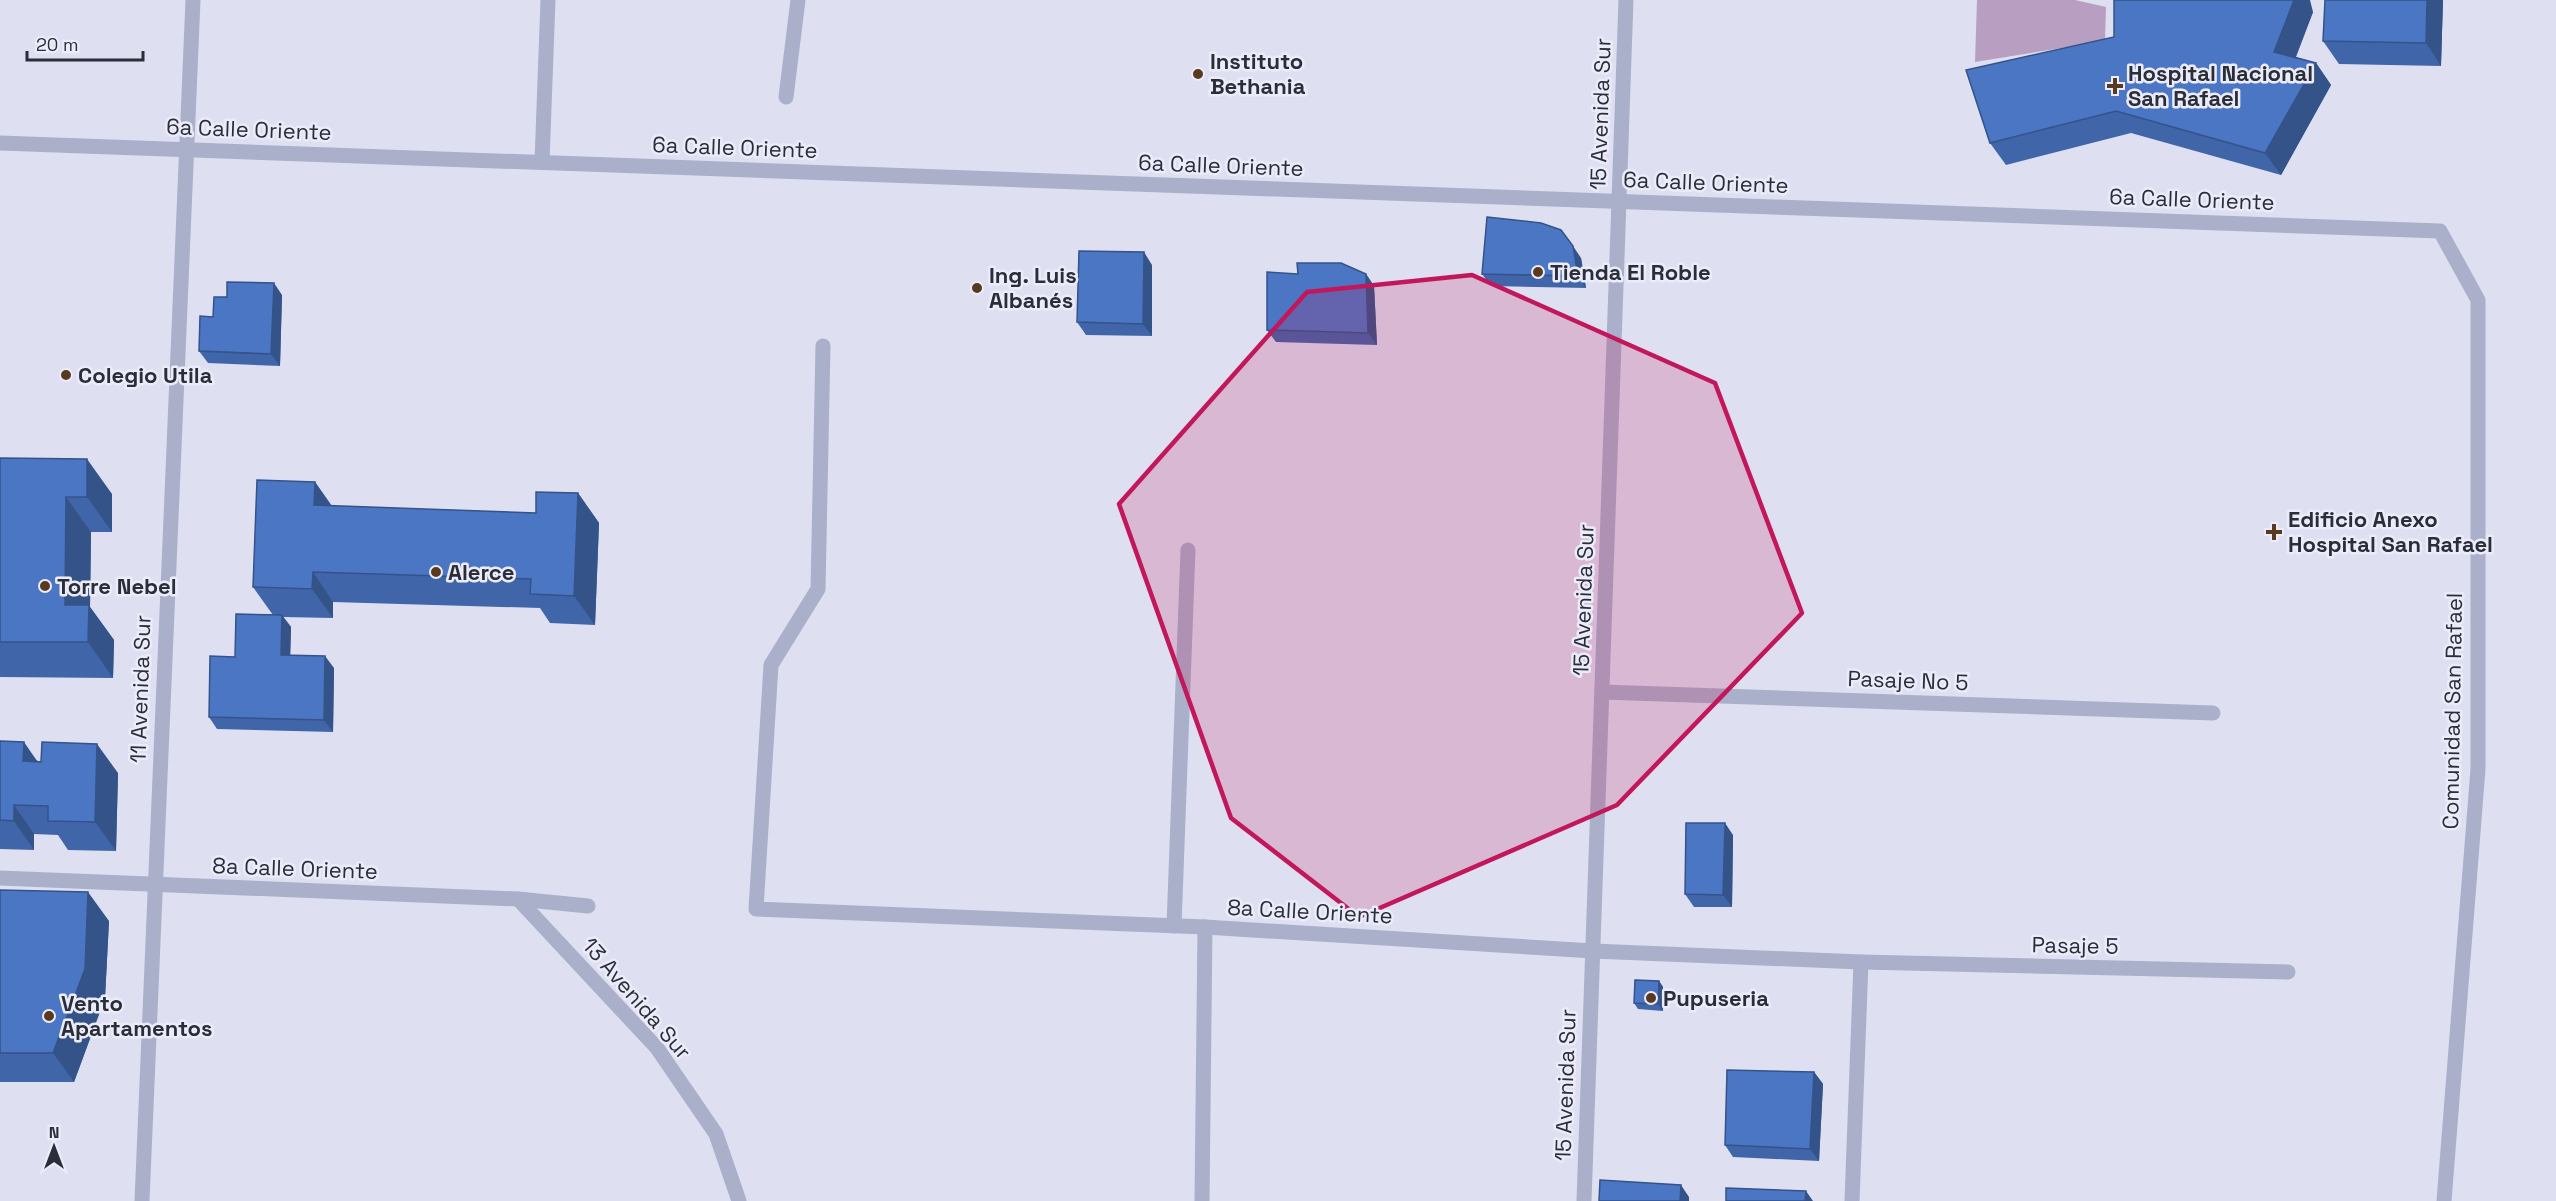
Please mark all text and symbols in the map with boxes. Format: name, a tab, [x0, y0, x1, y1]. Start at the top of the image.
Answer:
scale bar	[27, 24, 142, 62]
text: 20 m	[36, 33, 79, 56]
street label: 15 Avenida Sur	[1583, 37, 1617, 191]
place label: Instituto Bethania	[1210, 47, 1306, 100]
place label: Hospital Nacional San Rafael	[2128, 59, 2313, 112]
marker: Instituto Bethania	[1191, 67, 1205, 81]
marker: Hospital Nacional San Rafael	[2106, 77, 2124, 95]
street label: 6a Calle Oriente	[166, 112, 332, 146]
street label: 6a Calle Oriente	[652, 130, 818, 164]
street label: 6a Calle Oriente	[1138, 148, 1304, 182]
street label: 6a Calle Oriente	[1623, 165, 1789, 199]
street label: 6a Calle Oriente	[2109, 182, 2275, 216]
place label: Tienda El Roble	[1550, 258, 1711, 286]
place label: Ing. Luis Albanés	[989, 261, 1077, 314]
marker: Tienda El Roble	[1531, 265, 1545, 279]
marker: Ing. Luis Albanés	[970, 281, 984, 295]
place label: Colegio Utila	[78, 361, 213, 389]
marker: Colegio Utila	[59, 368, 73, 382]
place label: Edificio Anexo Hospital San Rafael	[2288, 505, 2493, 558]
street label: 15 Avenida Sur	[1566, 523, 1600, 677]
marker: Edificio Anexo Hospital San Rafael	[2265, 523, 2283, 541]
place label: Alerce	[448, 558, 514, 586]
marker: Alerce	[429, 565, 443, 579]
place label: Torre Nebel	[57, 572, 177, 600]
marker: Torre Nebel	[38, 579, 52, 593]
street label: Comunidad San Rafael	[2436, 593, 2468, 829]
street label: 11 Avenida Sur	[123, 614, 157, 764]
street label: Pasaje No 5	[1847, 664, 1969, 696]
street label: 8a Calle Oriente	[212, 851, 378, 885]
street label: 8a Calle Oriente	[1227, 893, 1393, 929]
street label: Pasaje 5	[2031, 930, 2119, 960]
street label: 13 Avenida Sur	[576, 931, 698, 1065]
place label: Pupuseria	[1663, 984, 1769, 1012]
place label: Vento Apartamentos	[61, 989, 213, 1042]
marker: Pupuseria	[1644, 991, 1658, 1005]
street label: 15 Avenida Sur	[1548, 1008, 1582, 1162]
marker: Vento Apartamentos	[42, 1009, 56, 1023]
north arrow	[24, 1117, 84, 1177]
text: N	[49, 1122, 59, 1143]

